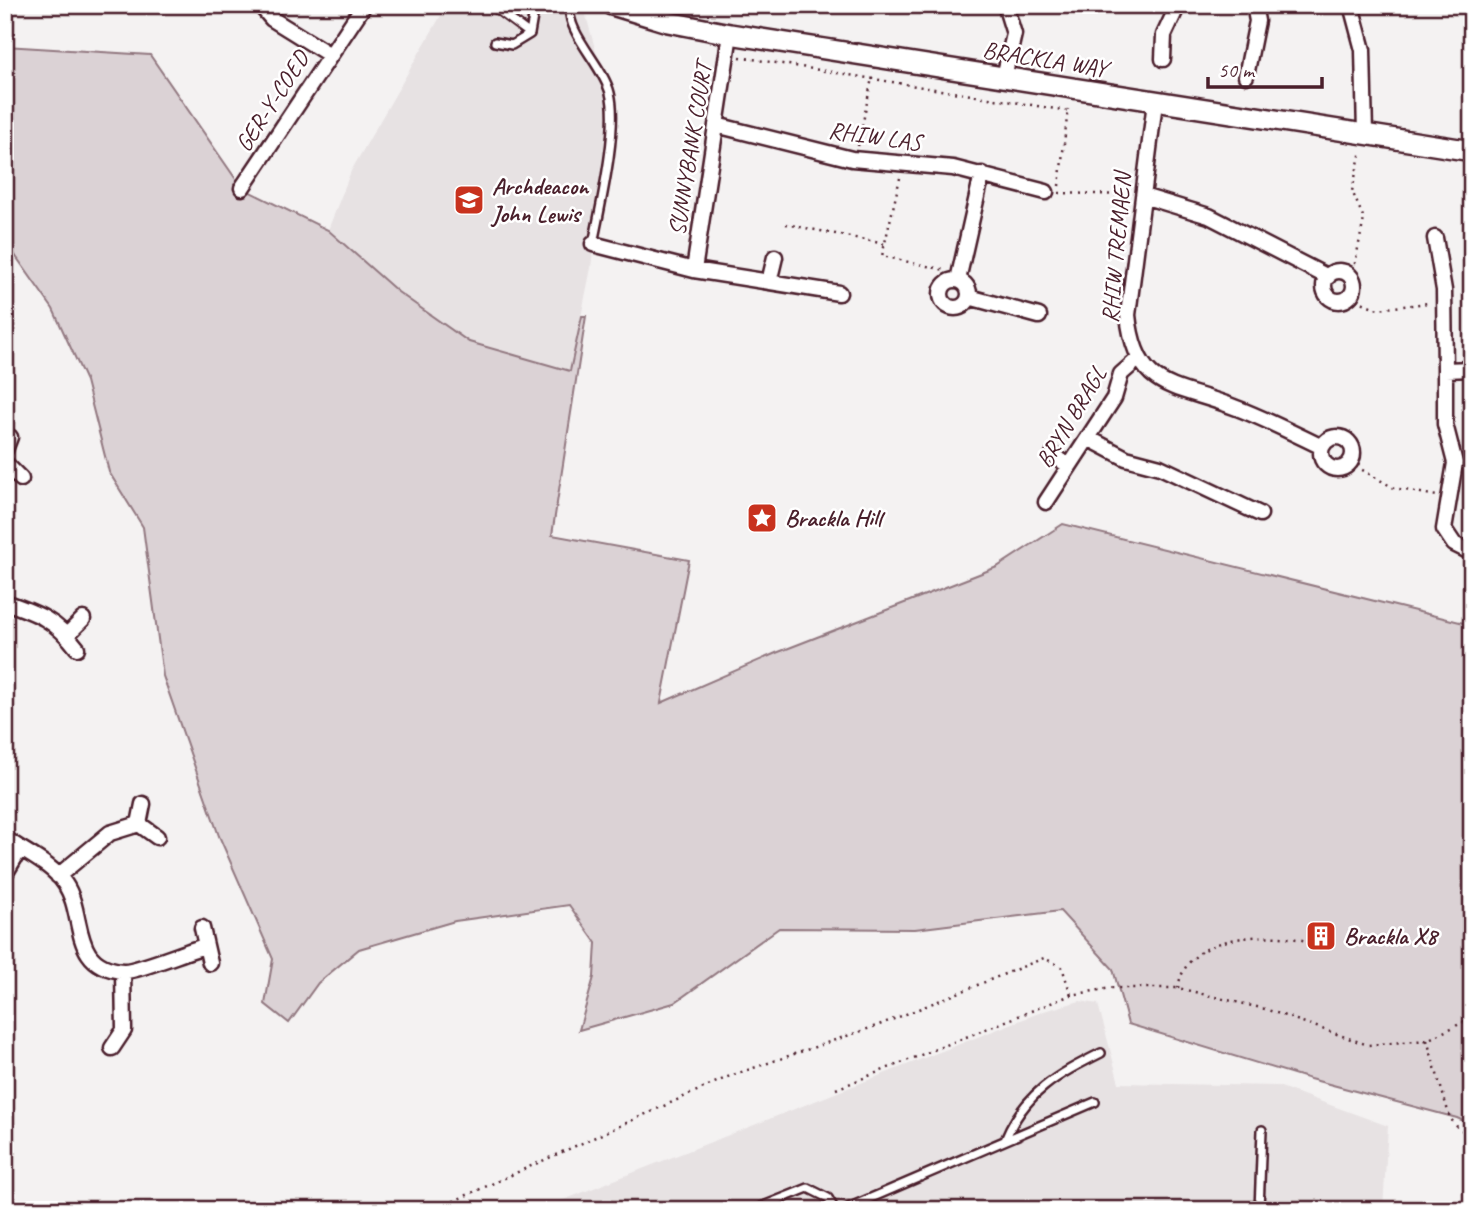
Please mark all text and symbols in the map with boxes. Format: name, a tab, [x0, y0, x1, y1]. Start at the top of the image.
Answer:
street label: BRACKLA WAY	[981, 34, 1114, 84]
street label: GER-Y-COED	[228, 43, 317, 157]
scale bar	[1208, 46, 1321, 90]
street label: SUNNYBANK COURT	[662, 55, 719, 238]
text: 50 m	[1218, 57, 1256, 83]
street label: RHIW LAS	[827, 115, 926, 158]
street label: RHIW TREMAEN	[1095, 168, 1138, 324]
place label: Archdeacon John Lewis	[490, 171, 590, 229]
school or university icon: Archdeacon John Lewis	[452, 183, 486, 217]
street label: BRYN BRAGL	[1029, 360, 1113, 473]
place icon: Brackla Hill	[745, 501, 779, 535]
place label: Brackla Hill	[785, 503, 886, 533]
building icon: Brackla X8	[1304, 919, 1338, 953]
place label: Brackla X8	[1344, 921, 1440, 951]

